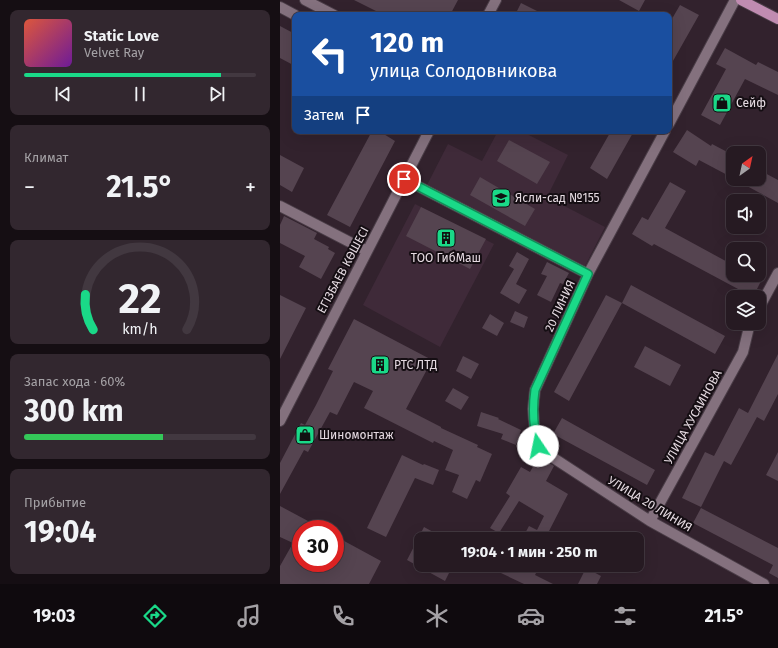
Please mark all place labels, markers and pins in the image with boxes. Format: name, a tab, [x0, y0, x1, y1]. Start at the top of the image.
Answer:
shop icon: Сейф	[711, 92, 733, 114]
place label: Сейф	[736, 96, 766, 110]
pin	[387, 162, 421, 196]
school or university icon: Ясли-сад №155	[490, 187, 512, 209]
place label: Ясли-сад №155	[515, 191, 600, 205]
building icon: ТОО ГибМаш	[435, 227, 457, 249]
place label: ТОО ГибМаш	[411, 251, 481, 265]
building icon: РТС ЛТД	[369, 354, 391, 376]
place label: РТС ЛТД	[394, 358, 437, 372]
shop icon: Шиномонтаж	[294, 424, 316, 446]
place label: Шиномонтаж	[319, 428, 394, 442]

